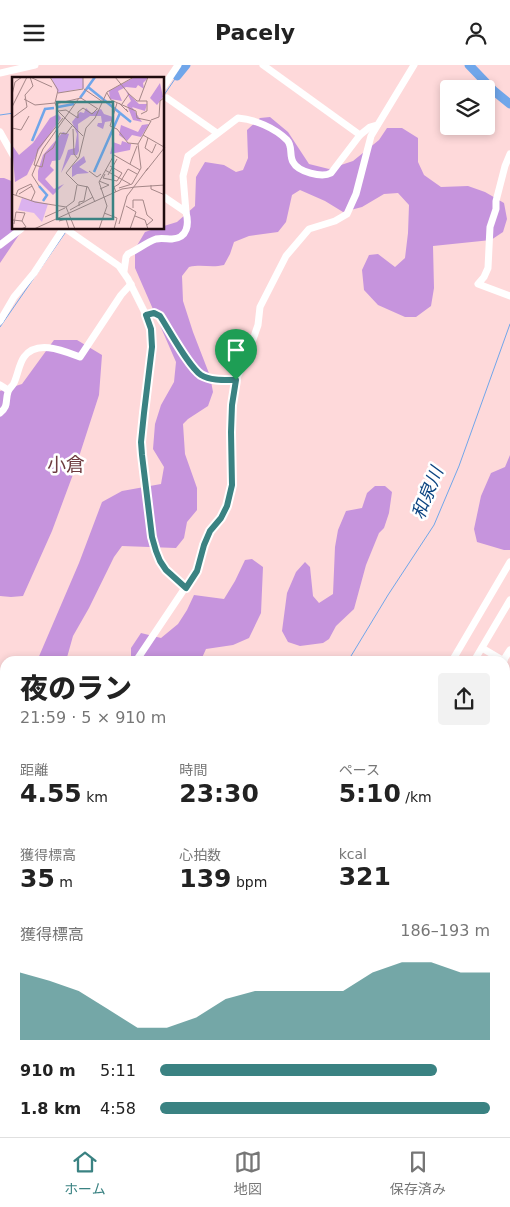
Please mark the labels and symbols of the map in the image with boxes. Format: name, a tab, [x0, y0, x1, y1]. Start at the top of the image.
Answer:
inset map	[12, 77, 165, 230]
pin	[215, 329, 257, 380]
district label: 小倉	[47, 453, 85, 475]
water label: 和泉川	[407, 462, 448, 522]

